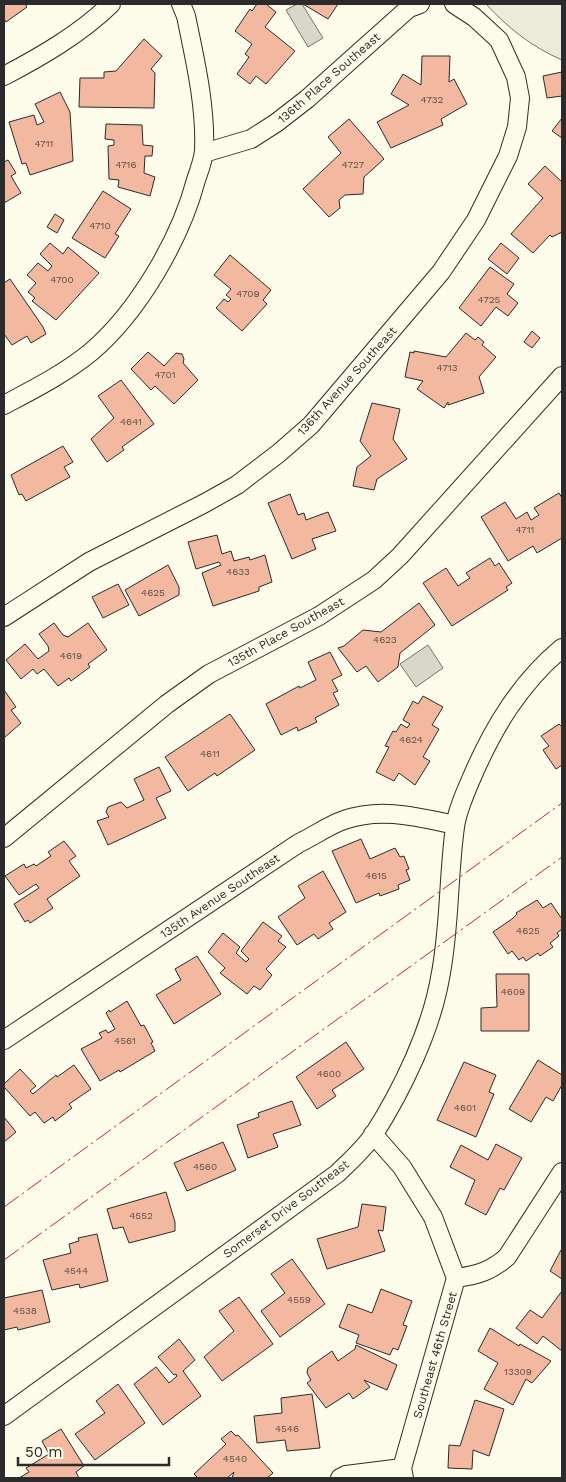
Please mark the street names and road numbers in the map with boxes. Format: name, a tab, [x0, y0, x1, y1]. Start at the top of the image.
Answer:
street label: 136th Place Southeast	[275, 30, 383, 126]
street label: 136th Avenue Southeast	[294, 324, 400, 438]
street label: 135th Place Southeast	[226, 594, 346, 670]
street label: 135th Avenue Southeast	[158, 851, 282, 941]
street label: Somerset Drive Southeast	[220, 1157, 352, 1261]
street label: Southeast 46th Street	[410, 1290, 460, 1420]

